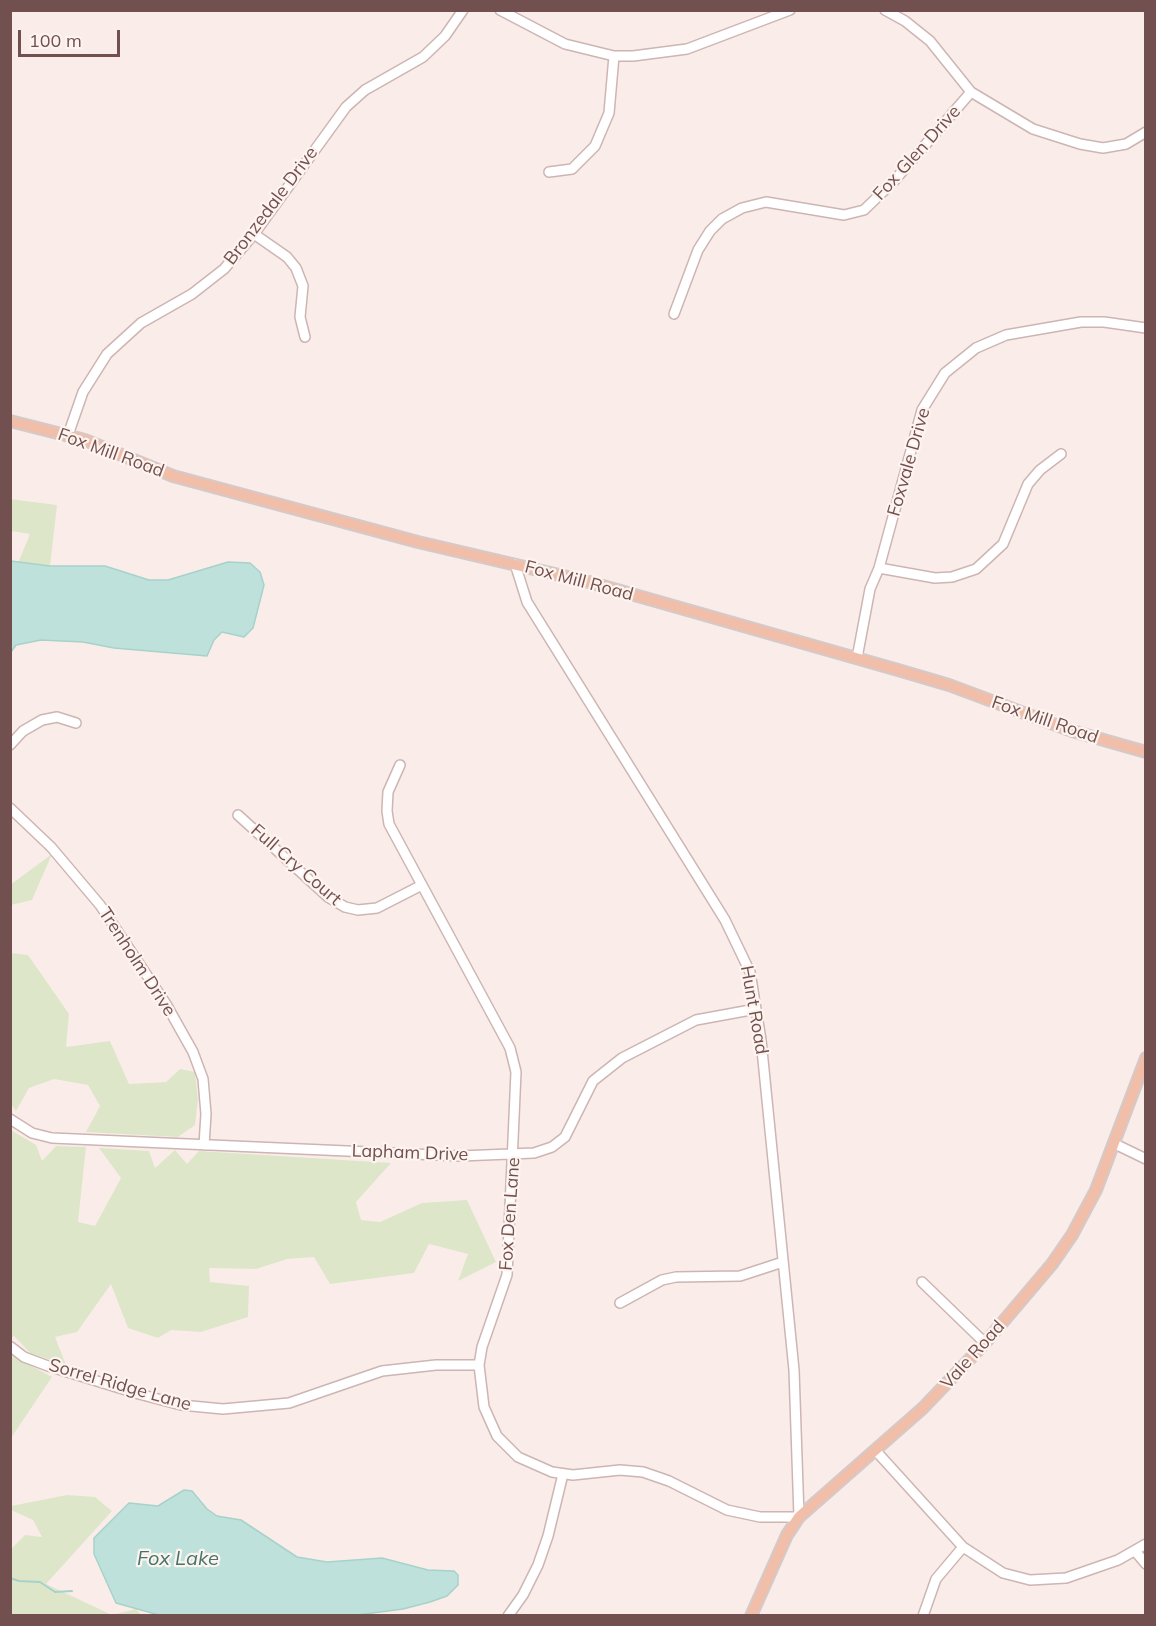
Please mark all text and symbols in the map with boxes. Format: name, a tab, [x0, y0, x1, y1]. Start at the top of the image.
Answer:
scale bar	[21, 18, 123, 56]
text: 100 m	[29, 29, 82, 52]
street label: Fox Glen Drive	[869, 101, 965, 205]
street label: Bronzedale Drive	[220, 143, 322, 269]
street label: Foxvale Drive	[883, 405, 935, 519]
street label: Fox Mill Road	[55, 424, 167, 482]
street label: Fox Mill Road	[522, 556, 636, 606]
street label: Fox Mill Road	[989, 692, 1101, 748]
street label: Full Cry Court	[246, 820, 346, 910]
street label: Trenholm Drive	[94, 904, 180, 1020]
street label: Hunt Road	[736, 964, 772, 1056]
street label: Lapham Drive	[351, 1140, 469, 1166]
street label: Fox Den Lane	[495, 1157, 525, 1271]
street label: Vale Road	[936, 1316, 1010, 1394]
street label: Sorrel Ridge Lane	[46, 1354, 194, 1416]
water label: Fox Lake	[137, 1547, 219, 1571]

